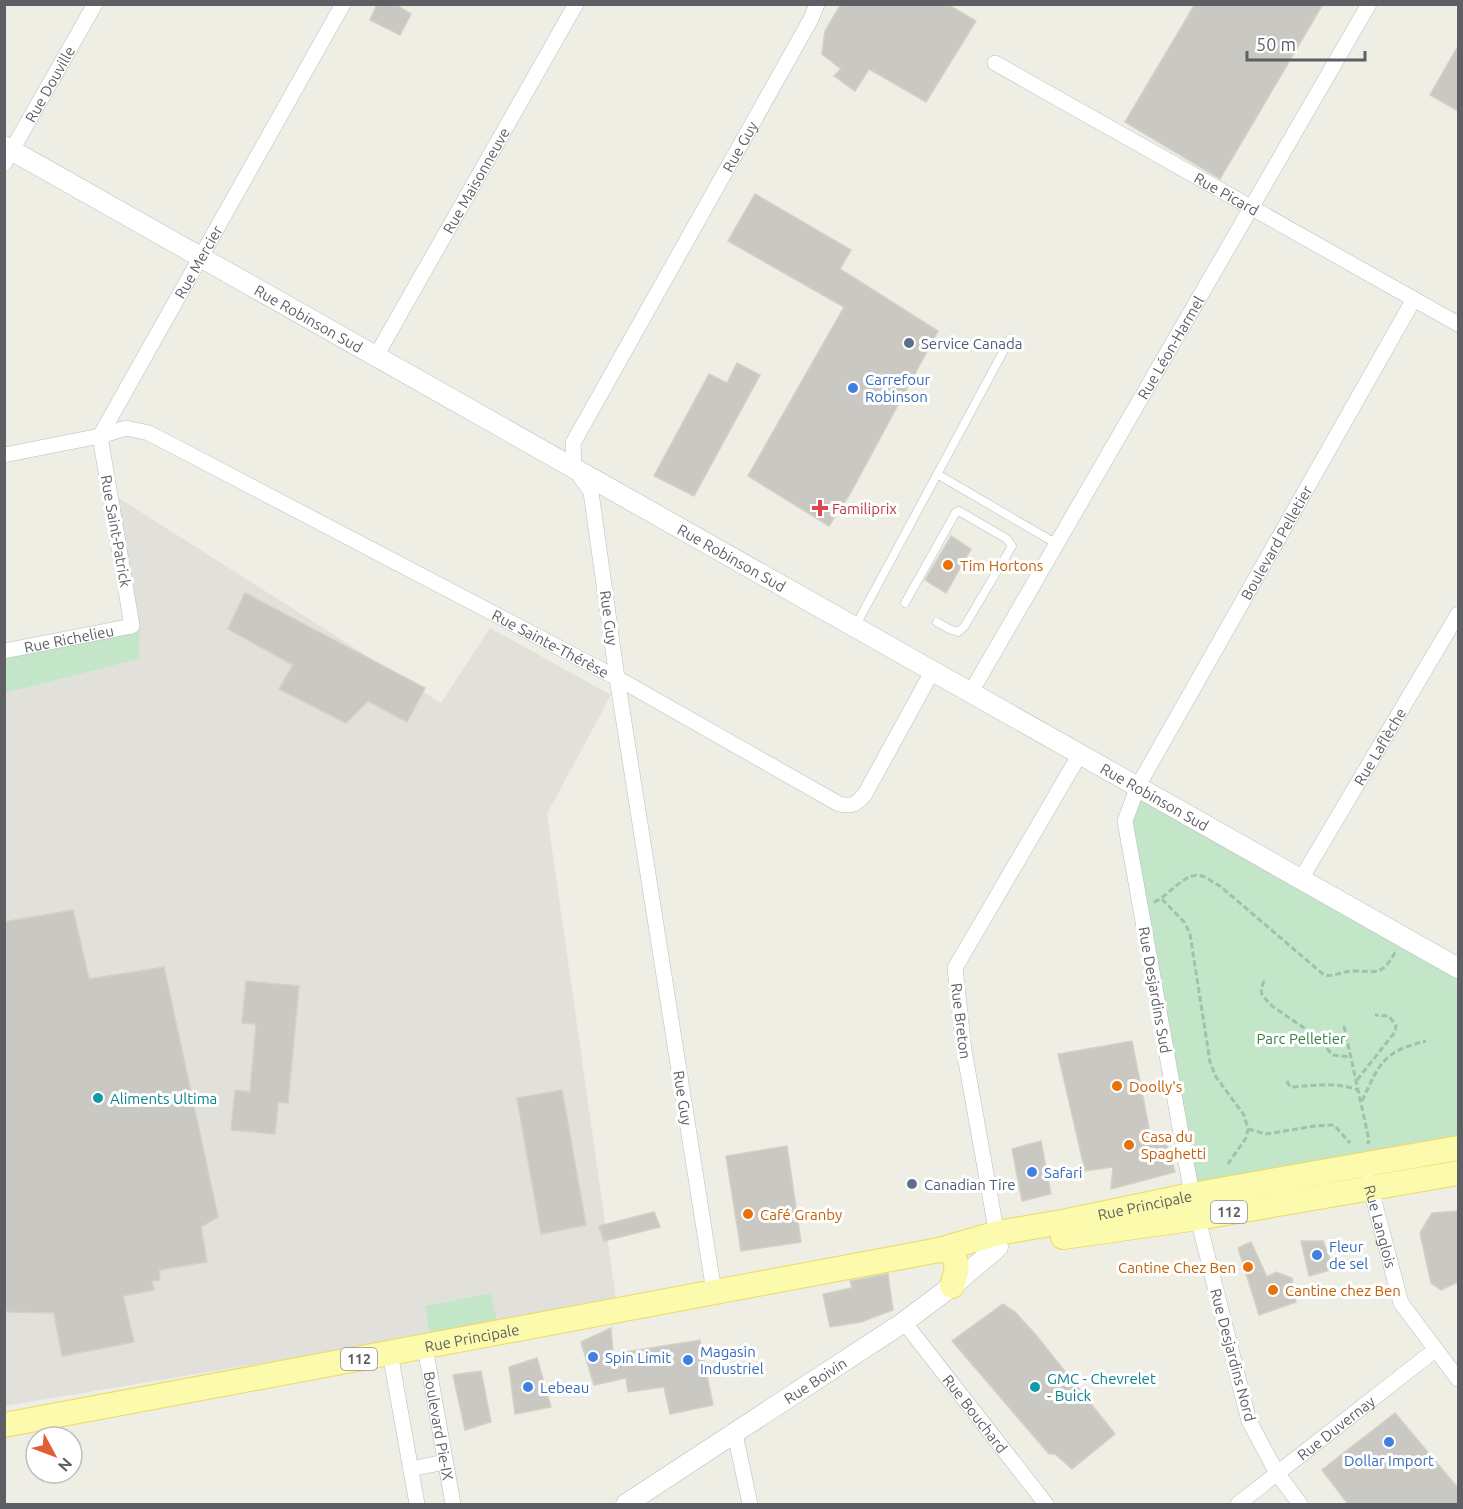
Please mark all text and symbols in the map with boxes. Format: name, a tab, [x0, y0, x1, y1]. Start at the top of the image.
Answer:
scale bar	[1247, 24, 1366, 62]
text: 50 m	[1256, 34, 1296, 54]
street label: Rue Douville	[21, 43, 78, 125]
street label: Rue Guy	[719, 118, 760, 175]
street label: Rue Maisonneuve	[439, 124, 513, 236]
street label: Rue Picard	[1191, 169, 1262, 219]
street label: Rue Mercier	[171, 222, 226, 301]
street label: Rue Robinson Sud	[252, 281, 366, 356]
street label: Rue Léon-Harmel	[1134, 293, 1207, 402]
place label: Service Canada	[921, 335, 1022, 352]
marker: Service Canada	[902, 336, 916, 350]
place label: Carrefour Robinson	[865, 371, 931, 405]
marker: Carrefour Robinson	[846, 381, 860, 395]
street label: Rue Saint-Patrick	[98, 474, 134, 589]
street label: Boulevard Pelletier	[1237, 482, 1315, 603]
place label: Familiprix	[832, 500, 897, 517]
marker: Familiprix	[813, 501, 827, 515]
street label: Rue Robinson Sud	[675, 520, 789, 595]
place label: Tim Hortons	[960, 557, 1043, 574]
marker: Tim Hortons	[941, 558, 955, 572]
street label: Rue Guy	[597, 589, 621, 647]
street label: Rue Sainte-Thérèse	[489, 606, 612, 681]
street label: Rue Richelieu	[22, 621, 115, 655]
street label: Rue Laflèche	[1350, 705, 1409, 788]
street label: Rue Robinson Sud	[1098, 759, 1212, 834]
street label: Rue Desjardins Sud	[1136, 925, 1174, 1055]
street label: Rue Breton	[948, 982, 974, 1060]
park label: Parc Pelletier	[1256, 1030, 1346, 1047]
street label: Rue Guy	[670, 1069, 696, 1127]
place label: Doolly's	[1129, 1078, 1182, 1095]
marker: Doolly's	[1110, 1079, 1124, 1093]
place label: Aliments Ultima	[110, 1090, 217, 1107]
marker: Aliments Ultima	[91, 1091, 105, 1105]
place label: Casa du Spaghetti	[1141, 1128, 1206, 1162]
marker: Casa du Spaghetti	[1122, 1138, 1136, 1152]
place label: Safari	[1044, 1164, 1082, 1181]
marker: Safari	[1025, 1165, 1039, 1179]
place label: Canadian Tire	[924, 1176, 1016, 1193]
marker: Canadian Tire	[905, 1177, 919, 1191]
street label: Rue Langlois	[1362, 1183, 1400, 1270]
street label: Rue Principale	[1096, 1187, 1193, 1223]
road number: 112	[1211, 1201, 1247, 1223]
place label: Café Granby	[760, 1206, 842, 1223]
marker: Café Granby	[741, 1207, 755, 1221]
place label: Fleur de sel	[1329, 1238, 1368, 1272]
marker: Fleur de sel	[1310, 1248, 1324, 1262]
place label: Cantine Chez Ben	[1118, 1259, 1236, 1276]
marker: Cantine Chez Ben	[1241, 1260, 1255, 1274]
place label: Cantine chez Ben	[1285, 1282, 1401, 1299]
marker: Cantine chez Ben	[1266, 1283, 1280, 1297]
street label: Rue Desjardins Nord	[1207, 1287, 1259, 1423]
street label: Rue Principale	[423, 1320, 521, 1355]
place label: Magasin Industriel	[700, 1343, 764, 1377]
road number: 112	[341, 1348, 377, 1370]
place label: Spin Limit	[605, 1349, 671, 1366]
marker: Spin Limit	[586, 1350, 600, 1364]
marker: Magasin Industriel	[681, 1353, 695, 1367]
street label: Rue Boivin	[781, 1354, 850, 1407]
street label: Boulevard Pie-IX	[421, 1370, 457, 1482]
place label: GMC - Chevrelet - Buick	[1047, 1370, 1156, 1404]
street label: Rue Bouchard	[940, 1371, 1011, 1456]
place label: Lebeau	[540, 1379, 589, 1396]
marker: Lebeau	[521, 1380, 535, 1394]
marker: GMC - Chevrelet - Buick	[1028, 1380, 1042, 1394]
street label: Rue Duvernay	[1294, 1392, 1378, 1463]
north arrow	[24, 1425, 84, 1485]
marker: Dollar Import	[1382, 1435, 1396, 1449]
place label: Dollar Import	[1344, 1452, 1434, 1469]
text: N	[55, 1454, 76, 1475]

